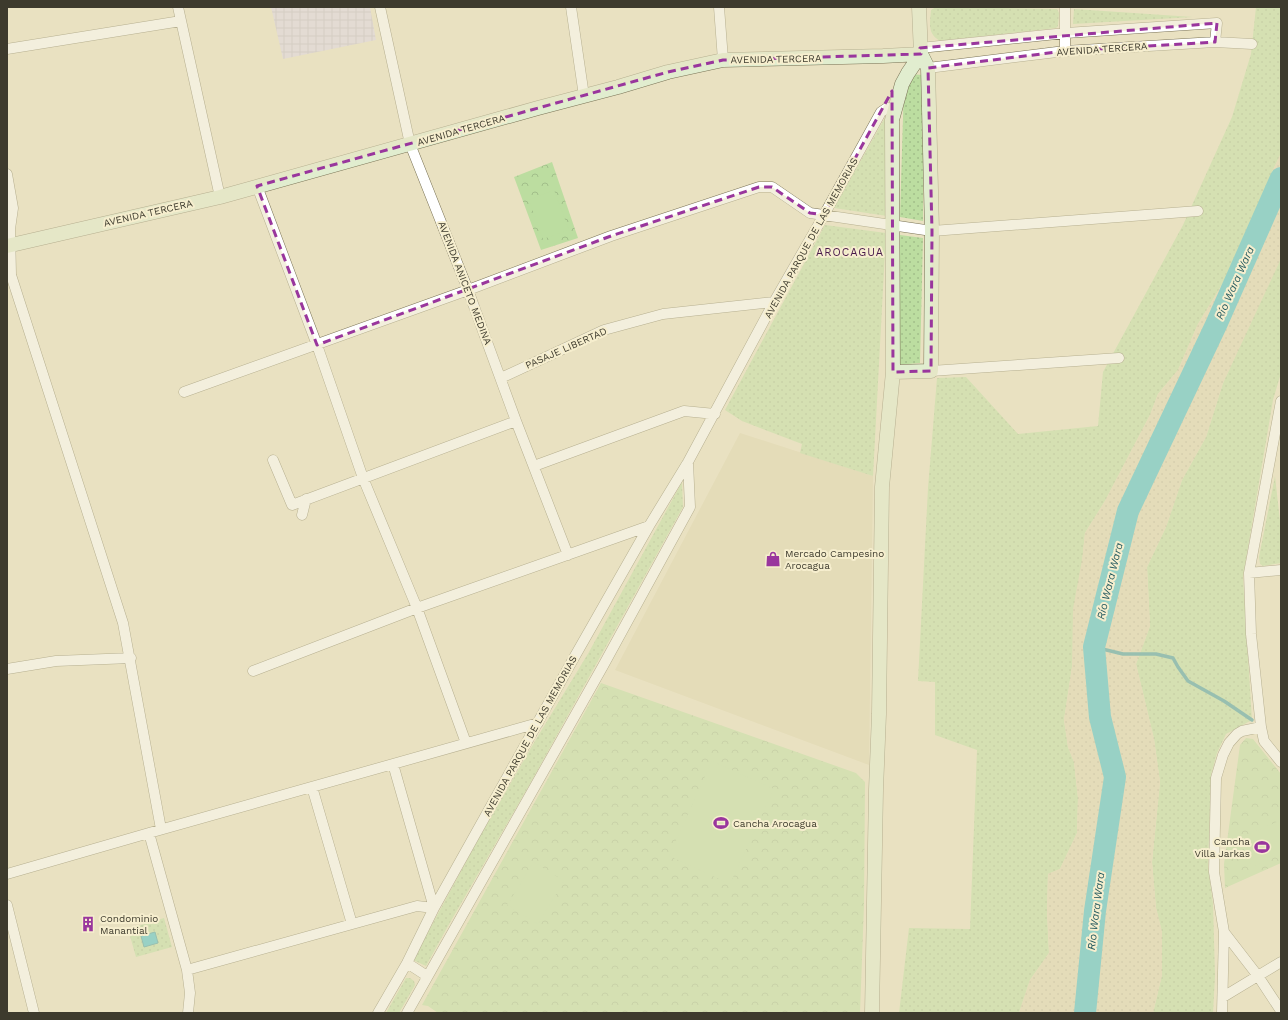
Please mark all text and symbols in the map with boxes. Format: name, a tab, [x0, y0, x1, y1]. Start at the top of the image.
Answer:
street label: AVENIDA TERCERA	[1056, 40, 1148, 58]
street label: AVENIDA TERCERA	[730, 53, 822, 65]
street label: AVENIDA TERCERA	[416, 112, 507, 148]
street label: AVENIDA PARQUE DE LAS MEMORIAS	[762, 156, 860, 320]
street label: AVENIDA TERCERA	[102, 197, 194, 229]
street label: AVENIDA ANICETO MEDINA	[436, 220, 494, 347]
water label: Río Wara Wara	[1213, 244, 1257, 322]
district label: AROCAGUA	[816, 246, 884, 259]
street label: PASAJE LIBERTAD	[524, 325, 608, 371]
water label: Río Wara Wara	[1094, 541, 1126, 621]
place label: Mercado Campesino Arocagua	[785, 548, 884, 571]
shop icon: Mercado Campesino Arocagua	[764, 550, 782, 568]
street label: AVENIDA PARQUE DE LAS MEMORIAS	[481, 654, 579, 818]
sports icon: Cancha Arocagua	[712, 814, 730, 832]
place label: Cancha Arocagua	[733, 818, 817, 829]
place label: Cancha Villa Jarkas	[1194, 836, 1250, 859]
sports icon: Cancha Villa Jarkas	[1253, 838, 1271, 856]
water label: Río Wara Wara	[1085, 871, 1107, 951]
place label: Condominio Manantial	[100, 913, 158, 936]
building icon: Condominio Manantial	[79, 915, 97, 933]

